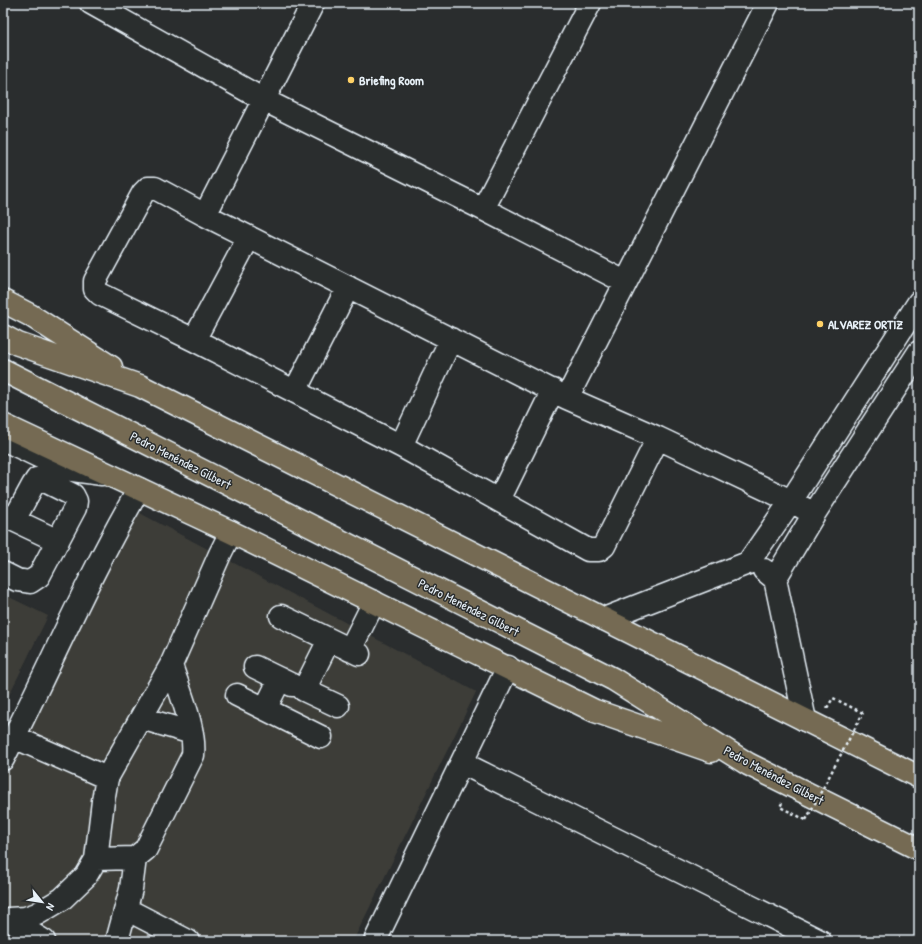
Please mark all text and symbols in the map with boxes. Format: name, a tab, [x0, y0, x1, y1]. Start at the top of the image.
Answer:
place label: Briefing Room	[359, 71, 424, 90]
marker: Briefing Room	[346, 75, 356, 85]
place label: ALVAREZ ORTIZ	[828, 315, 903, 333]
marker: ALVAREZ ORTIZ	[815, 319, 825, 329]
street label: Pedro Menéndez Gilbert	[127, 427, 235, 493]
street label: Pedro Menéndez Gilbert	[415, 574, 523, 640]
street label: Pedro Menéndez Gilbert	[721, 741, 828, 809]
north arrow	[22, 882, 62, 922]
text: N	[43, 901, 58, 913]

